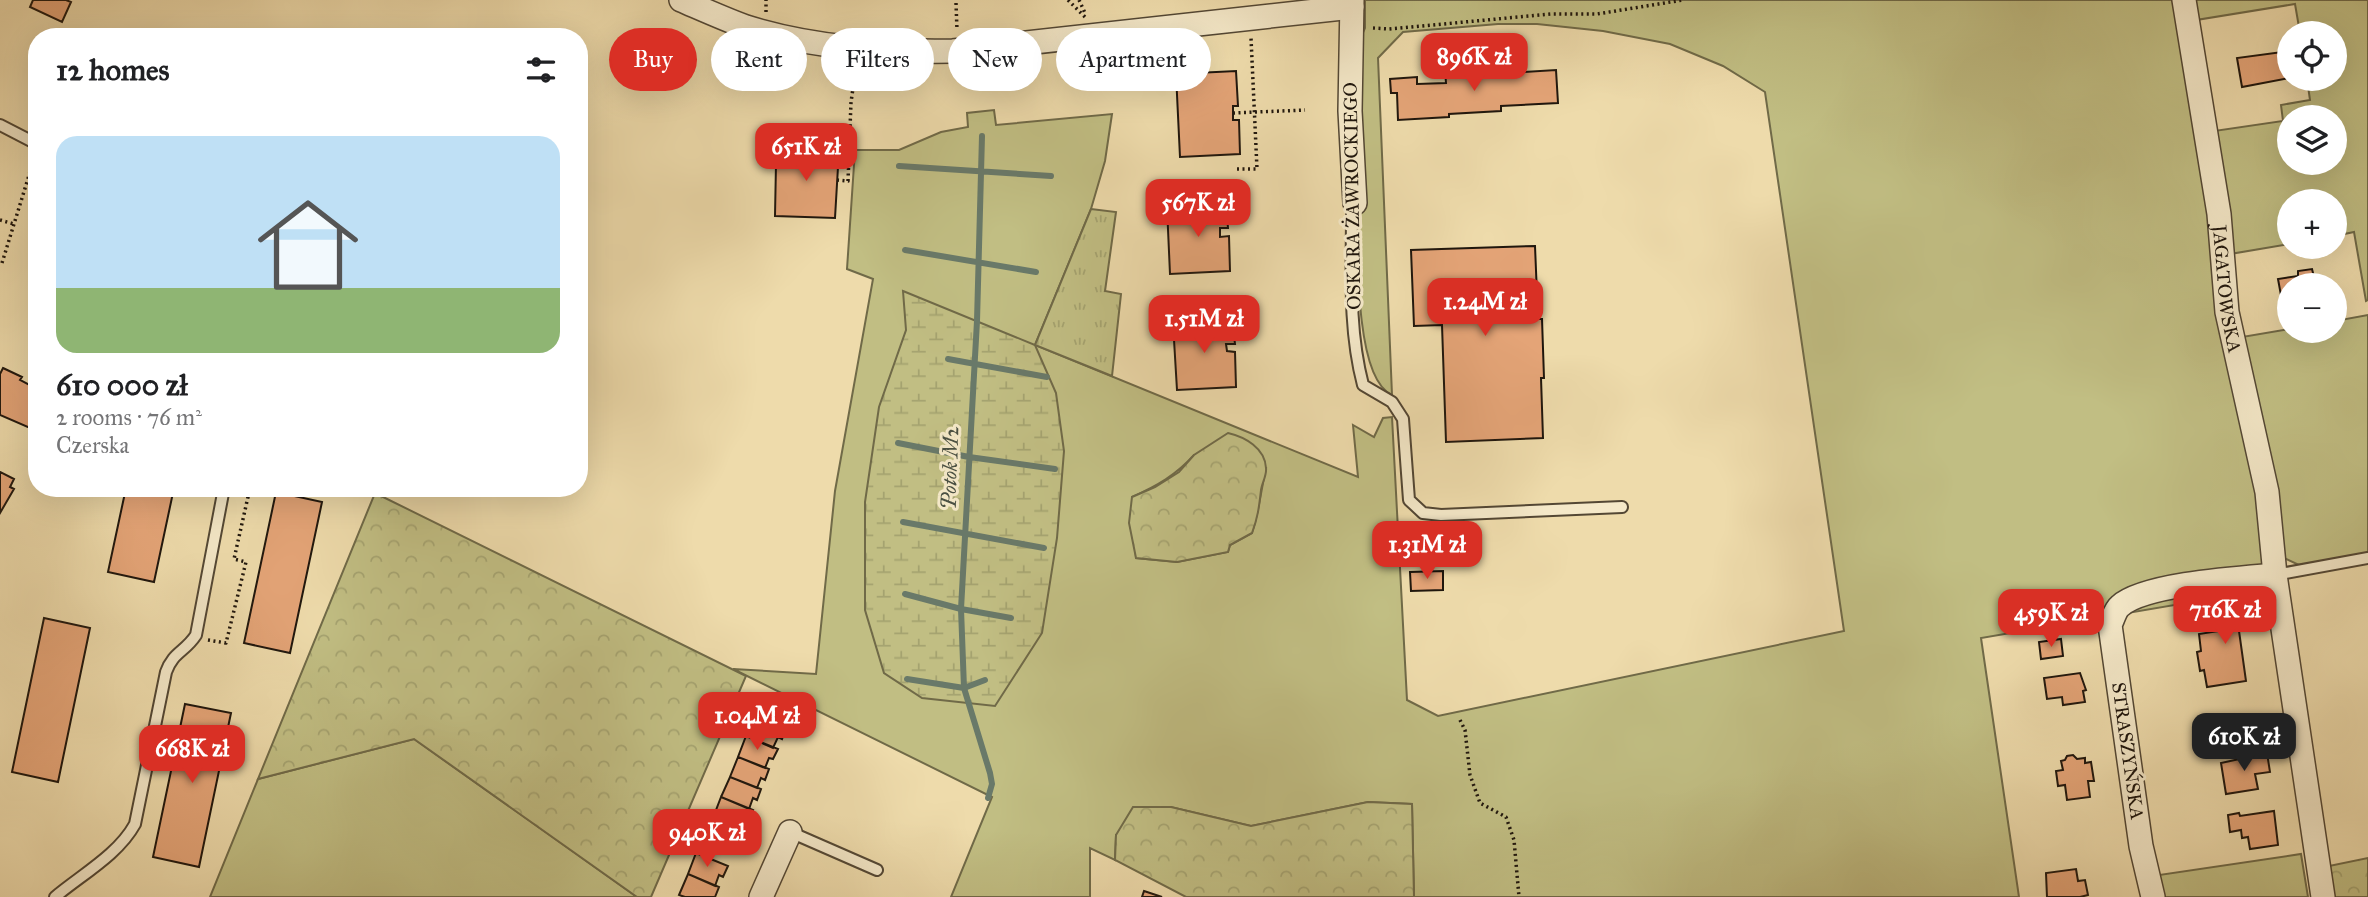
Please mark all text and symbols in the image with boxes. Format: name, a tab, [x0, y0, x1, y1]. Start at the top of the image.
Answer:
map controls	[2277, 21, 2347, 343]
button: locate	[2277, 21, 2347, 91]
chip: Buy	[609, 28, 697, 91]
chip: Rent	[711, 28, 807, 91]
chip: Filters	[821, 28, 934, 91]
chip: New	[948, 28, 1042, 91]
chip: Apartment	[1056, 28, 1211, 91]
pin: 896K zł	[1409, 34, 1539, 93]
text: 896K zł	[1437, 42, 1511, 70]
icon: filters	[522, 51, 560, 89]
text: 12 homes	[56, 52, 169, 88]
street label: OSKARA ŻAWROCKIEGO	[1339, 82, 1365, 310]
button: layers	[2277, 105, 2347, 175]
pin: 651K zł	[741, 124, 871, 183]
text: 651K zł	[771, 132, 841, 160]
pin: 567K zł	[1133, 180, 1263, 239]
icon: home	[245, 182, 371, 308]
text: 567K zł	[1162, 188, 1234, 216]
button: +	[2277, 189, 2347, 259]
street label: JAGATOWSKA	[2207, 222, 2247, 355]
button: −	[2277, 273, 2347, 343]
pin: 1.24M zł	[1413, 278, 1557, 338]
text: 1.24M zł	[1443, 287, 1527, 315]
pin: 1.51M zł	[1132, 296, 1276, 355]
text: 1.51M zł	[1165, 304, 1243, 332]
text: 610 000 zł	[56, 367, 188, 403]
text: 2 rooms · 76 m²	[56, 403, 202, 431]
water label: Potok M2	[936, 425, 964, 510]
text: Czerska	[56, 431, 129, 459]
pin: 1.31M zł	[1355, 522, 1499, 581]
text: 1.31M zł	[1388, 530, 1466, 558]
pin: 716K zł	[2160, 586, 2290, 646]
pin: 459K zł	[1986, 590, 2116, 649]
text: 716K zł	[2189, 595, 2261, 623]
text: 459K zł	[2014, 598, 2088, 626]
street label: STRASZYŃSKA	[2107, 681, 2150, 821]
pin: 1.04M zł	[685, 692, 829, 752]
text: 1.04M zł	[714, 701, 800, 729]
pin: 610K zł	[2179, 714, 2309, 773]
text: 610K zł	[2208, 722, 2280, 750]
pin: 668K zł	[127, 726, 257, 785]
text: 668K zł	[155, 734, 229, 762]
pin: 940K zł	[642, 810, 772, 869]
text: 940K zł	[669, 818, 745, 846]

